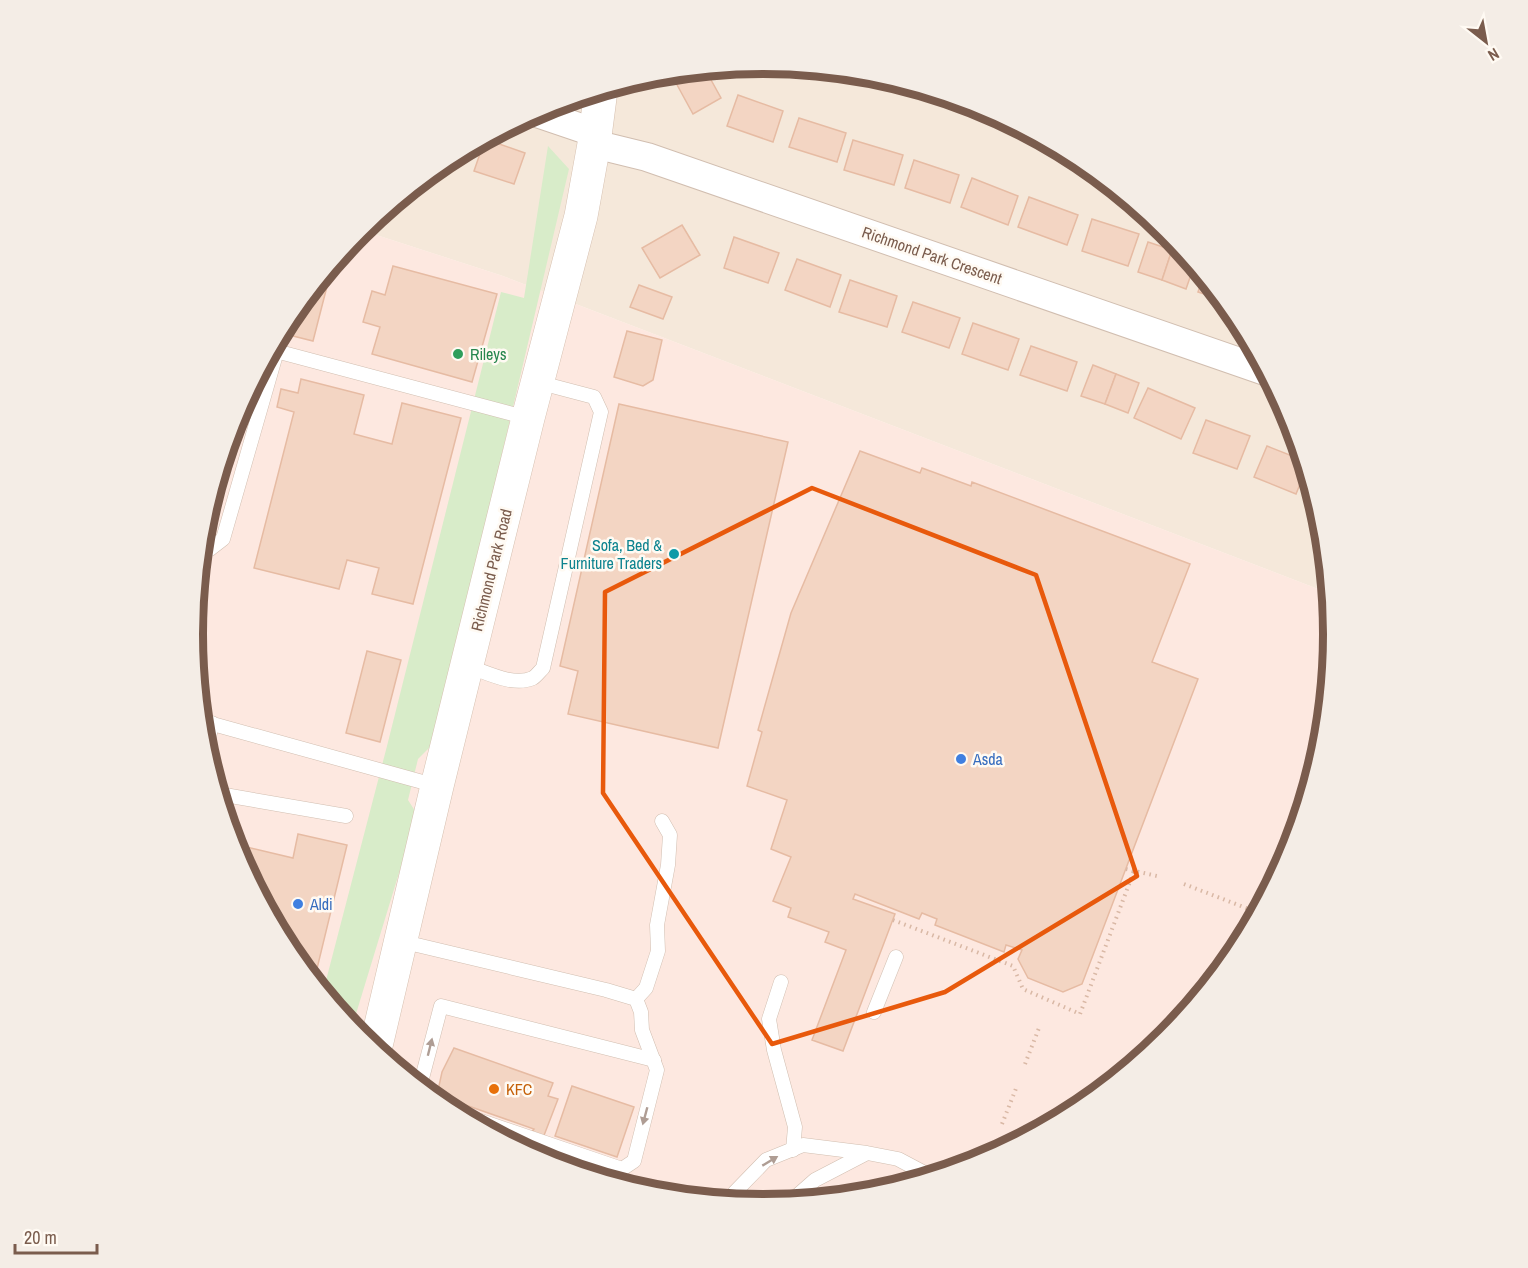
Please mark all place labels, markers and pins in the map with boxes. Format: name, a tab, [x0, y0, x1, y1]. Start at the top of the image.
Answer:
place label: Rileys	[470, 343, 506, 365]
marker: Rileys	[451, 347, 465, 361]
place label: Sofa, Bed & Furniture Traders	[561, 534, 662, 574]
marker: Sofa, Bed & Furniture Traders	[667, 547, 681, 561]
place label: Asda	[972, 748, 1004, 770]
marker: Asda	[954, 752, 968, 766]
place label: Aldi	[309, 893, 333, 915]
marker: Aldi	[291, 897, 305, 911]
place label: KFC	[506, 1078, 532, 1100]
marker: KFC	[487, 1082, 501, 1096]

